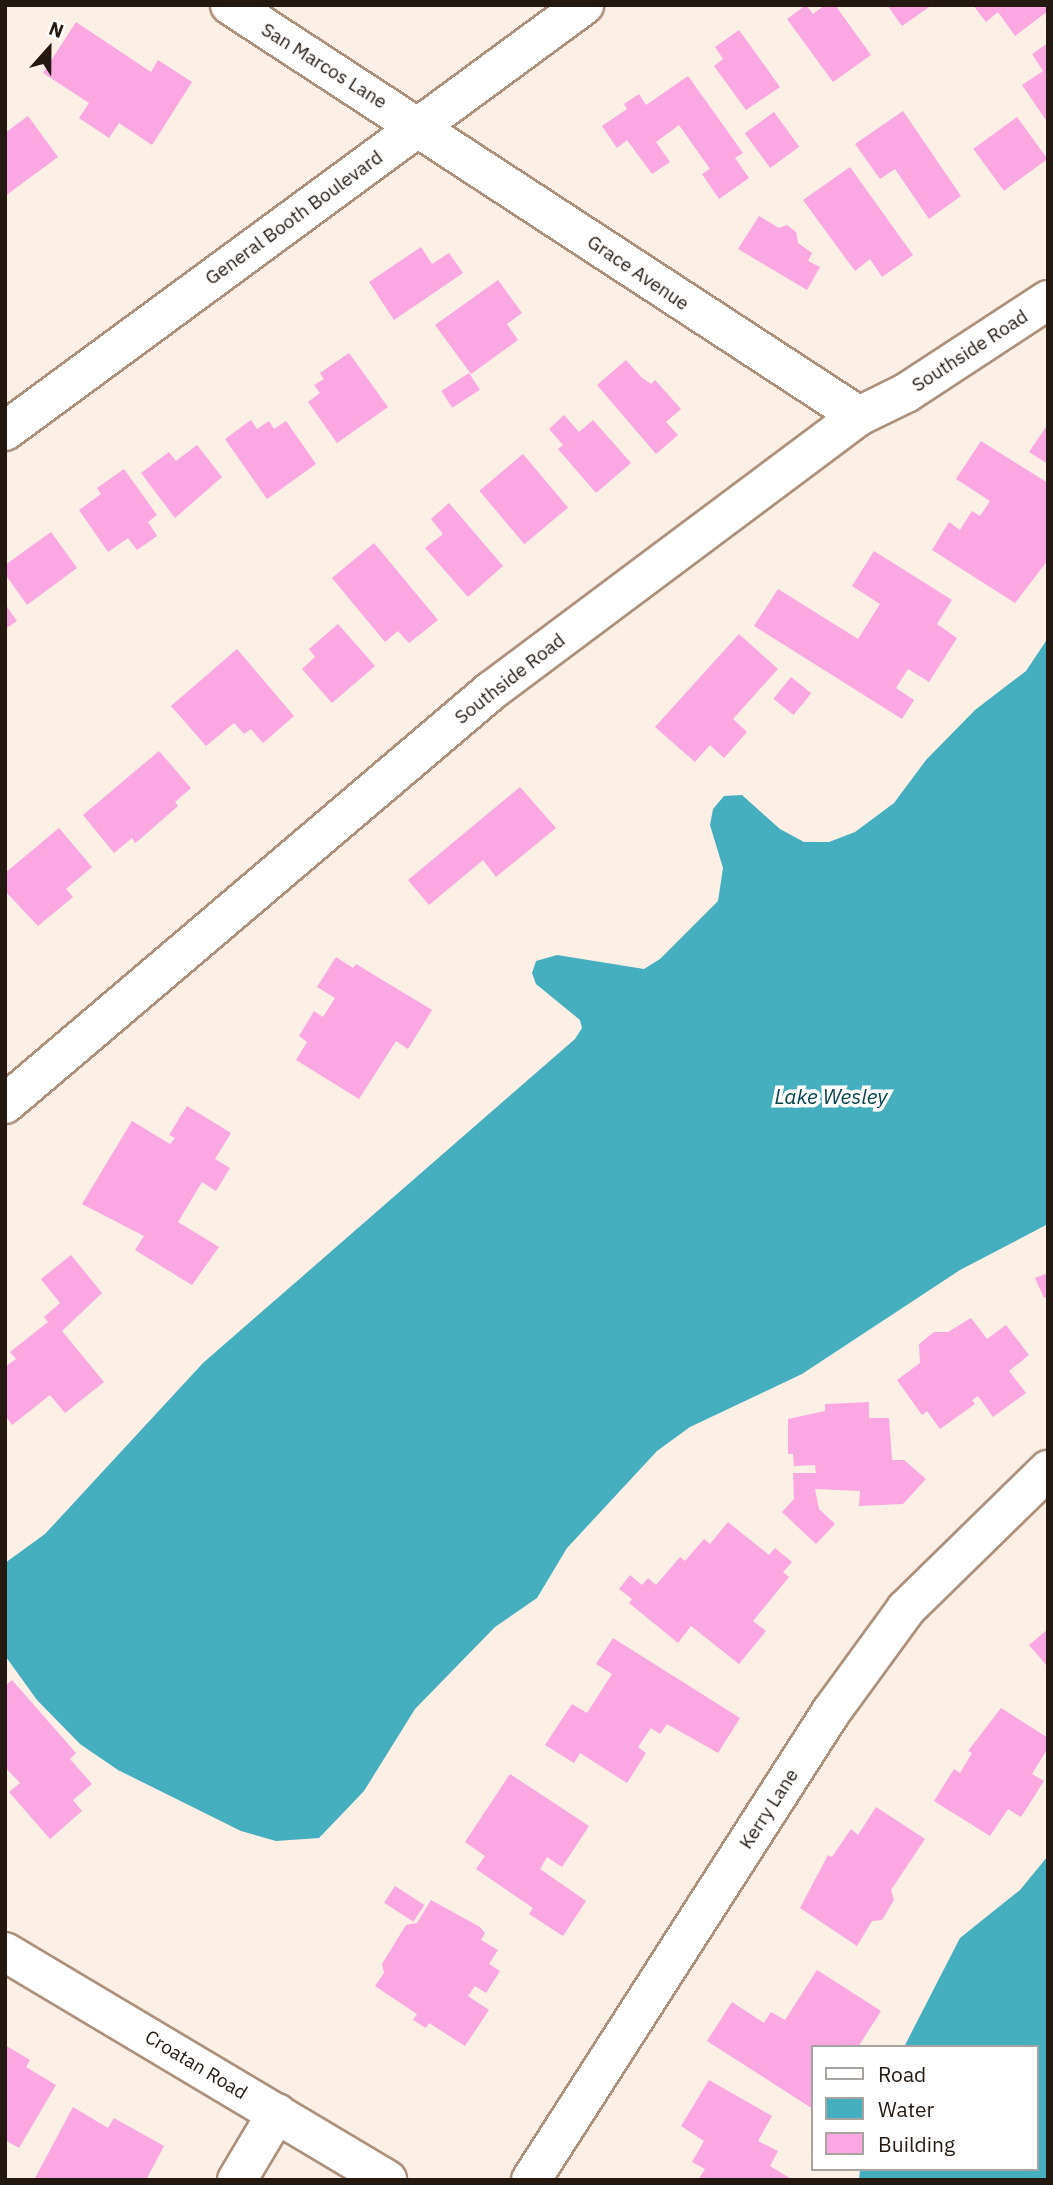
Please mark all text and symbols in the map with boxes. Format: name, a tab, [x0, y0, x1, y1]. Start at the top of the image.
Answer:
north arrow	[14, 14, 84, 84]
text: N	[46, 16, 67, 43]
street label: San Marcos Lane	[257, 18, 391, 114]
street label: General Booth Boulevard	[201, 146, 387, 290]
street label: Grace Avenue	[583, 231, 693, 315]
street label: Southside Road	[908, 305, 1032, 397]
street label: Southside Road	[450, 629, 570, 729]
water label: Lake Wesley	[774, 1083, 888, 1109]
street label: Kerry Lane	[735, 1765, 803, 1853]
street label: Croatan Road	[141, 2026, 251, 2104]
legend	[811, 2045, 1039, 2171]
text: Road	[878, 2060, 926, 2088]
text: Water	[878, 2095, 934, 2123]
text: Building	[878, 2130, 955, 2158]

